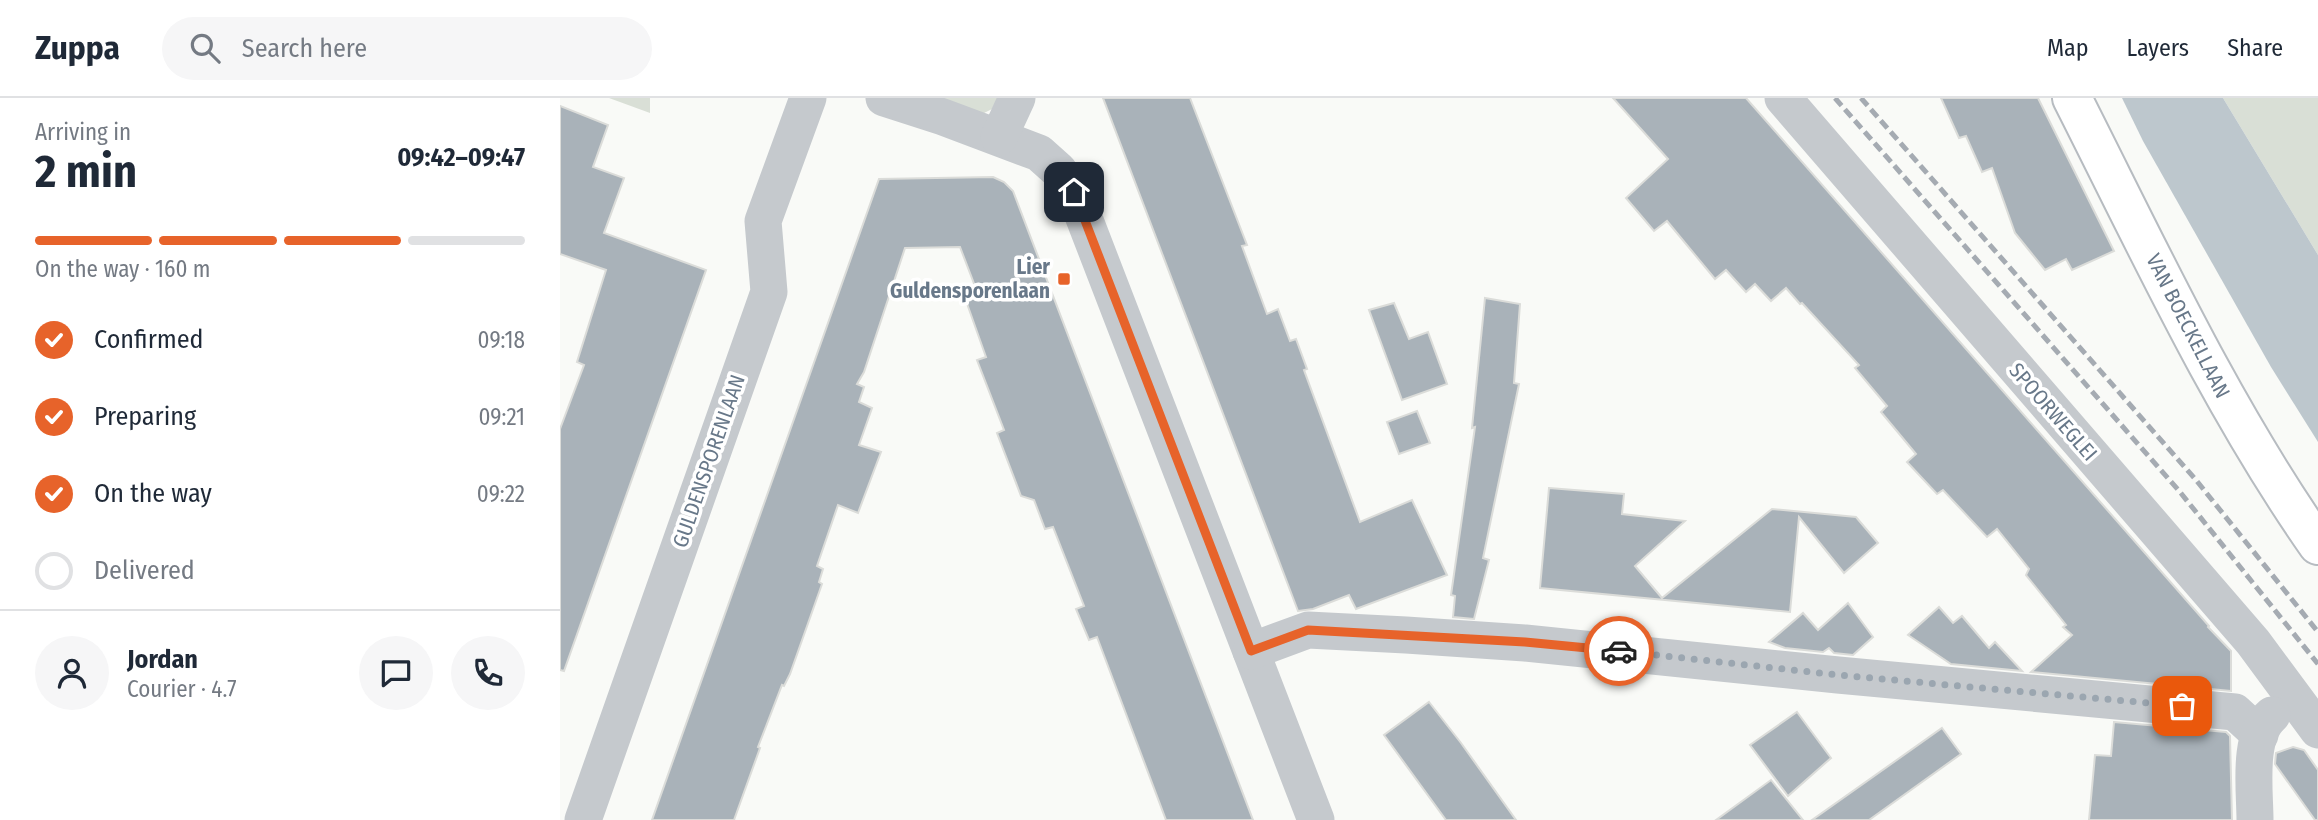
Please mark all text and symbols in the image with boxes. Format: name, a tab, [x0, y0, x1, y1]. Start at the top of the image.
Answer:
search box	[162, 17, 652, 80]
text: Zuppa	[35, 28, 120, 68]
icon: search	[186, 29, 224, 67]
text: Search here	[242, 33, 367, 64]
text: Map	[2047, 34, 2089, 62]
text: Layers	[2127, 34, 2189, 62]
text: Share	[2227, 34, 2283, 62]
text: Arriving in	[35, 118, 131, 146]
text: 09:42–09:47	[397, 142, 525, 173]
text: 2 min	[35, 144, 137, 199]
pin	[1044, 162, 1104, 222]
icon: home	[1055, 173, 1093, 211]
street label: VAN BOECKELLAAN	[2140, 249, 2236, 403]
place label: Lier Guldensporenlaan	[890, 254, 1050, 304]
text: On the way · 160 m	[35, 255, 210, 283]
marker: Lier Guldensporenlaan	[1056, 271, 1072, 287]
icon: check	[35, 321, 73, 359]
text: Confirmed	[94, 324, 204, 355]
text: 09:18	[478, 326, 525, 354]
street label: SPOORWEGLEI	[2003, 358, 2103, 466]
street label: GULDENSPORENLAAN	[667, 371, 751, 551]
icon: check	[35, 398, 73, 436]
text: Preparing	[94, 401, 196, 432]
text: 09:21	[479, 403, 525, 431]
icon: check	[35, 475, 73, 513]
text: On the way	[94, 478, 212, 509]
text: 09:22	[477, 480, 525, 508]
text: Delivered	[94, 555, 195, 586]
courier	[1584, 616, 1654, 686]
icon: car	[1600, 632, 1638, 670]
button: person	[35, 636, 109, 710]
button: chat	[359, 636, 433, 710]
button: phone	[451, 636, 525, 710]
text: Jordan	[127, 644, 198, 675]
text: Courier · 4.7	[127, 675, 237, 703]
pin	[2152, 676, 2212, 736]
icon: bag	[2163, 687, 2201, 725]

